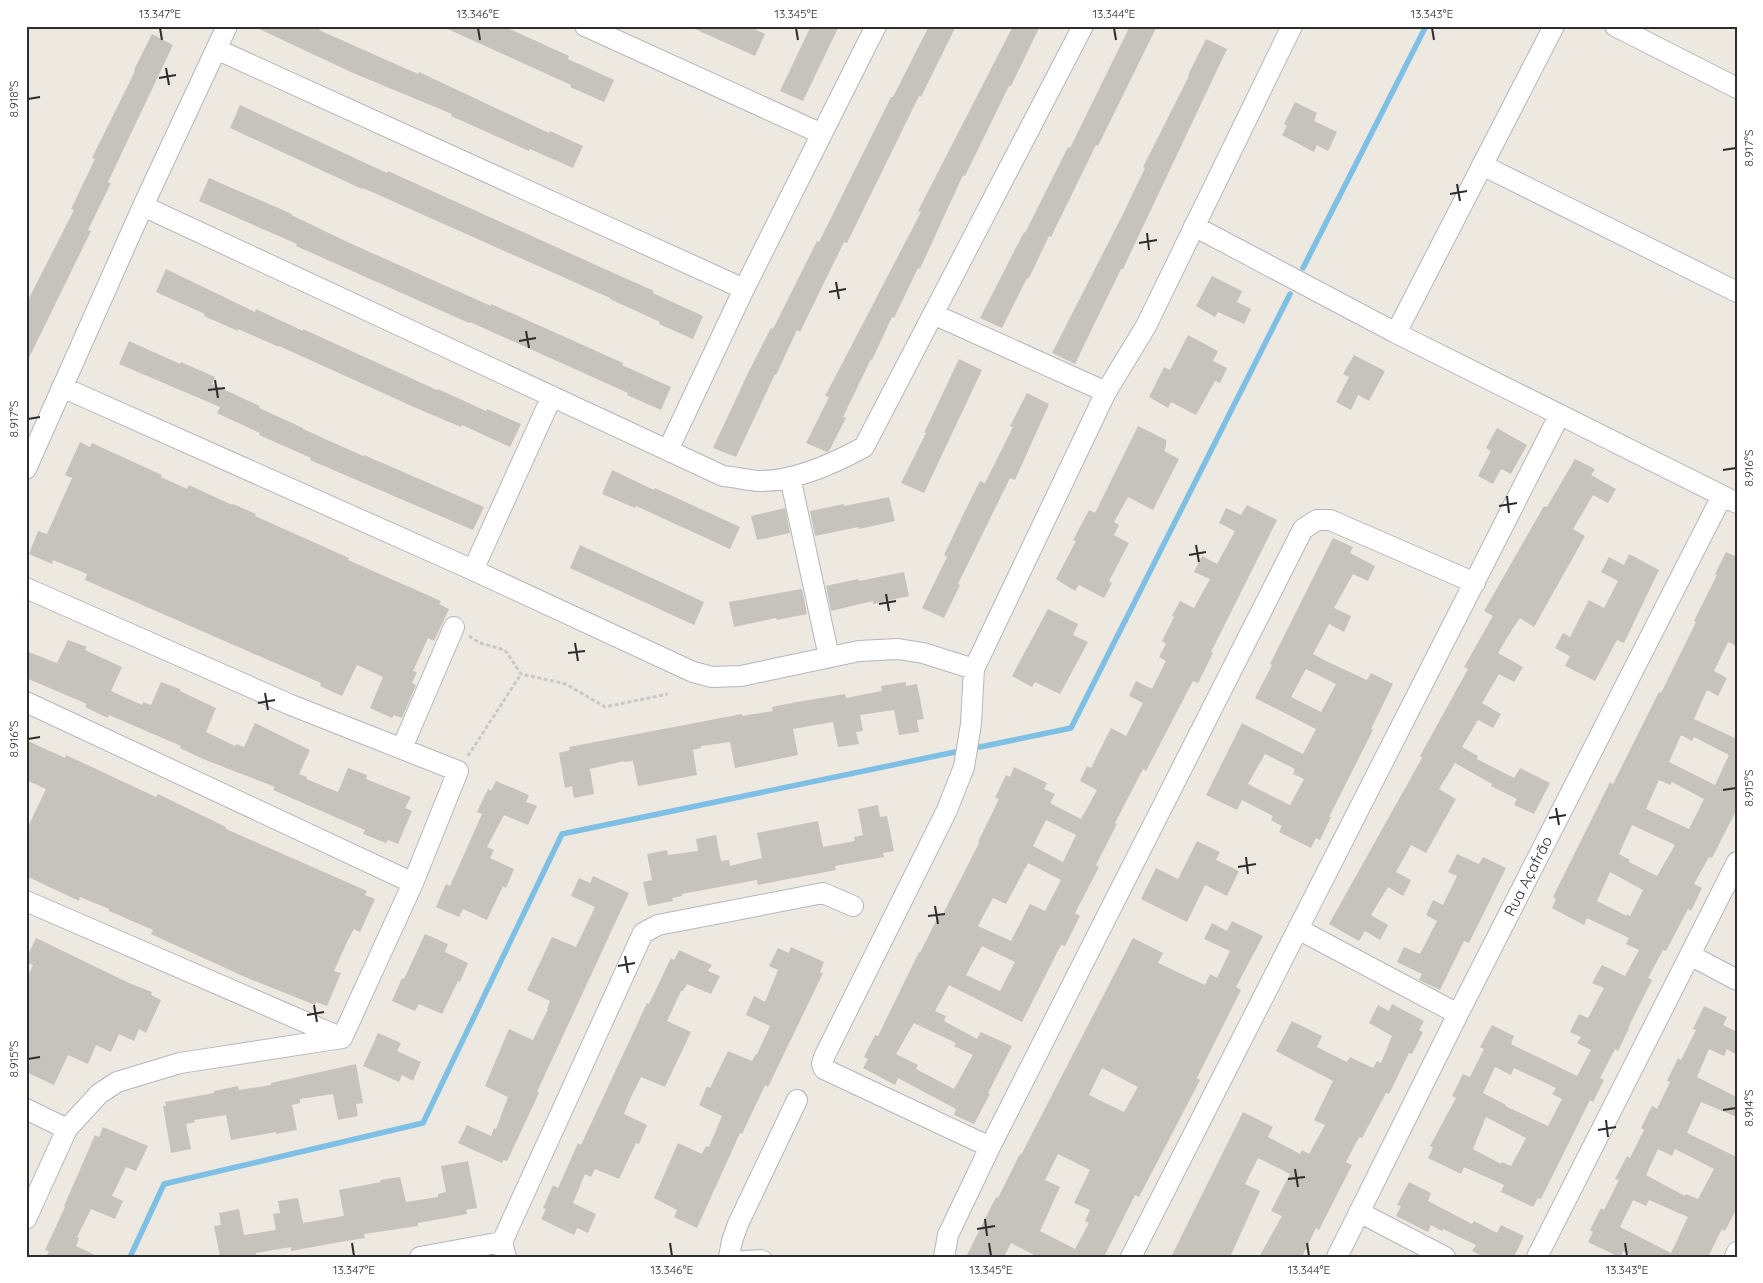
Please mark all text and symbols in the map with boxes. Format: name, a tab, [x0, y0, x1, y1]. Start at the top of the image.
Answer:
text: 13.347°E	[139, 6, 181, 21]
text: 13.346°E	[457, 6, 500, 21]
text: 13.345°E	[775, 6, 818, 21]
text: 13.344°E	[1093, 6, 1136, 21]
text: 13.343°E	[1411, 6, 1453, 21]
text: 8.918°S	[6, 80, 21, 118]
text: 8.917°S	[1741, 129, 1756, 166]
text: 8.917°S	[6, 400, 21, 437]
text: 8.916°S	[1741, 449, 1756, 487]
text: 8.916°S	[6, 720, 21, 758]
text: 8.915°S	[1741, 769, 1756, 807]
street label: Rua Açafrão	[1500, 833, 1556, 919]
text: 8.915°S	[6, 1040, 21, 1078]
text: 8.914°S	[1741, 1089, 1756, 1126]
text: 13.347°E	[333, 1262, 375, 1277]
text: 13.346°E	[651, 1262, 694, 1277]
text: 13.345°E	[970, 1262, 1013, 1277]
text: 13.344°E	[1288, 1262, 1331, 1277]
text: 13.343°E	[1606, 1262, 1648, 1277]

